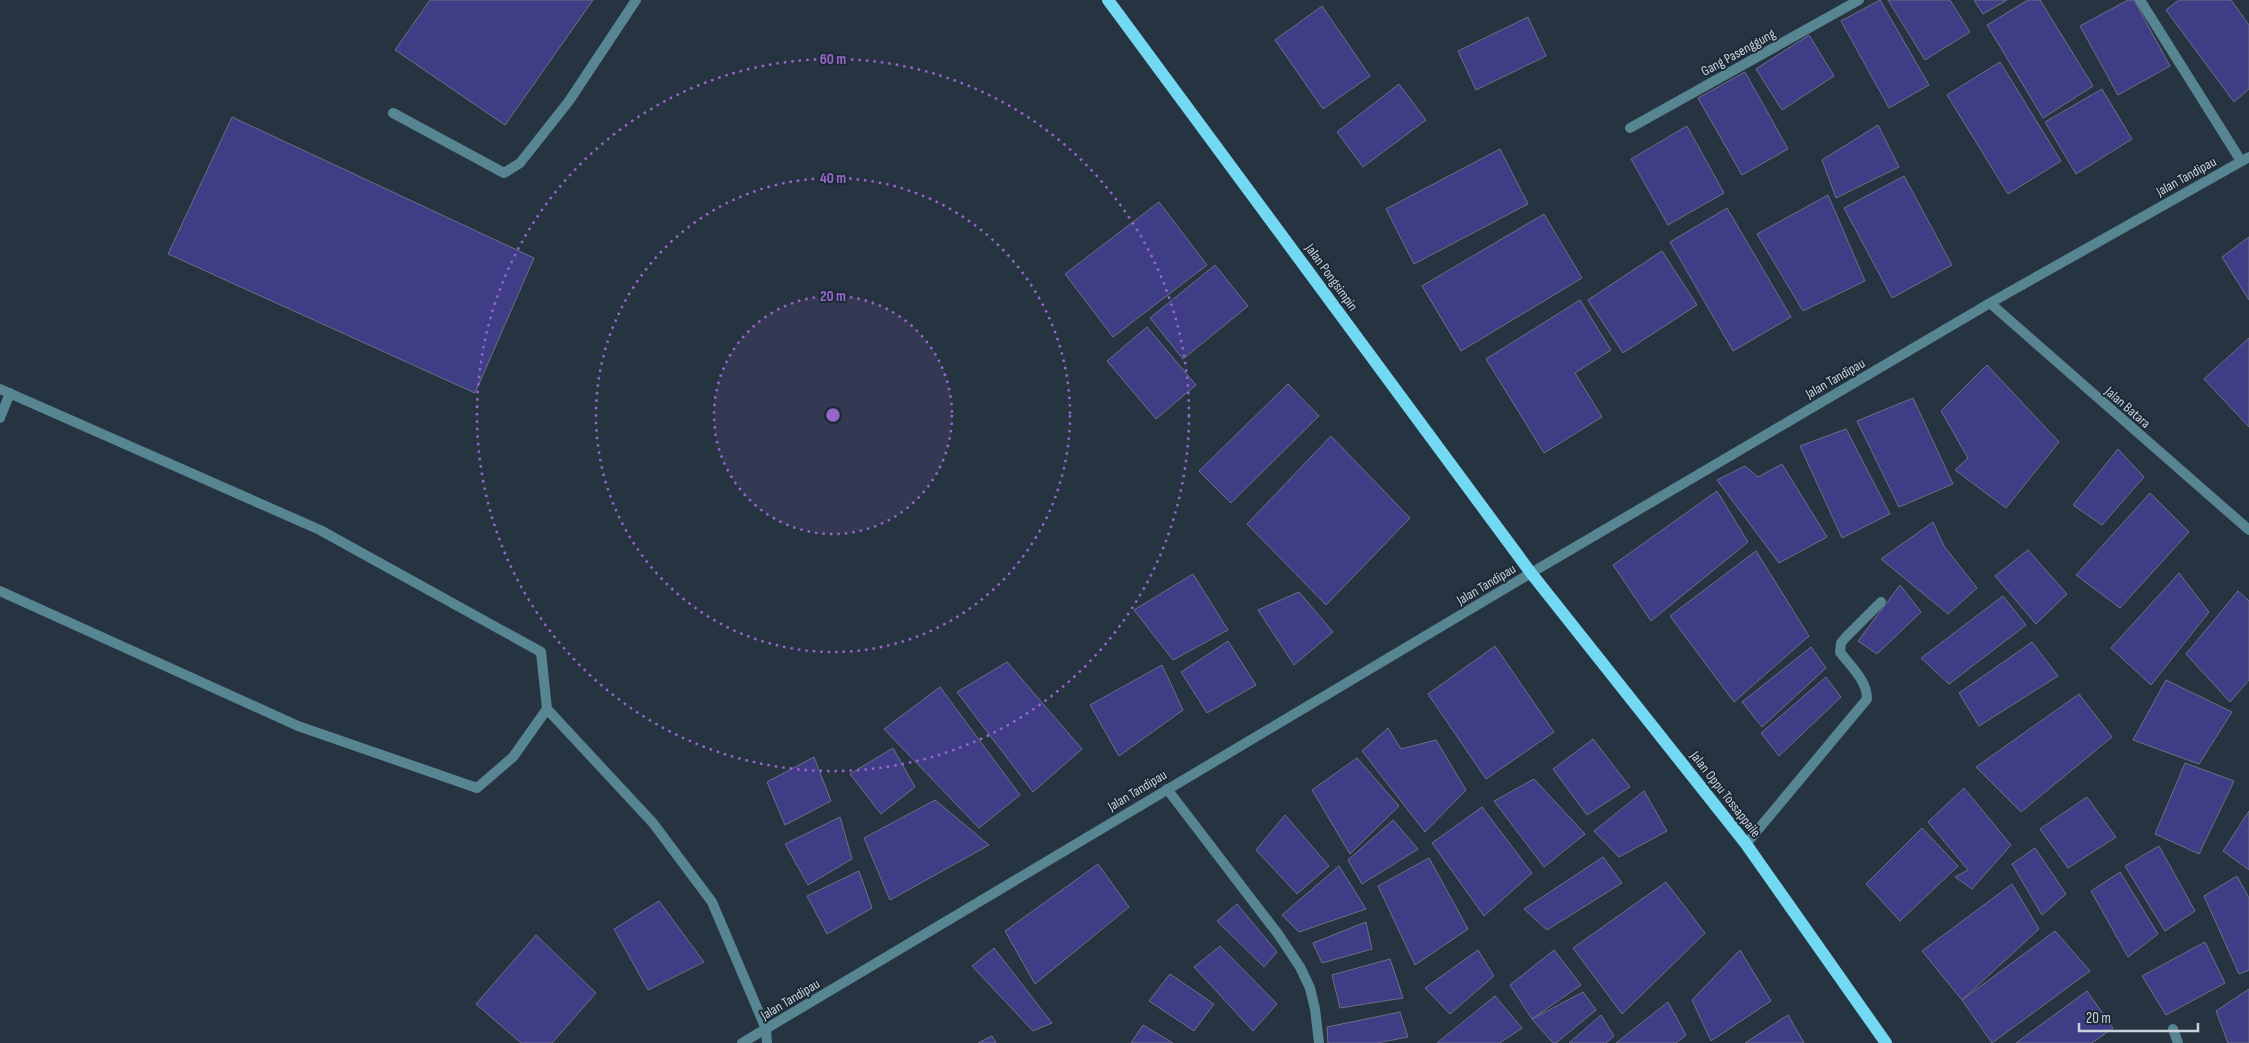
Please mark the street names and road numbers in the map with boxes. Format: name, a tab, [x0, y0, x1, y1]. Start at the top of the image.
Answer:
street label: Gang Pasenggung	[1698, 25, 1779, 80]
street label: Jalan Tandipau	[2152, 153, 2219, 200]
street label: Jalan Pongsimpin	[1301, 240, 1362, 314]
street label: Jalan Tandipau	[1802, 354, 1868, 403]
street label: Jalan Batara	[2101, 382, 2154, 432]
street label: Jalan Tandipau	[1453, 560, 1519, 609]
street label: Jalan Oppu Tossappaile	[1686, 747, 1765, 841]
street label: Jalan Tandipau	[1104, 766, 1170, 815]
street label: Jalan Tandipau	[757, 975, 823, 1024]

